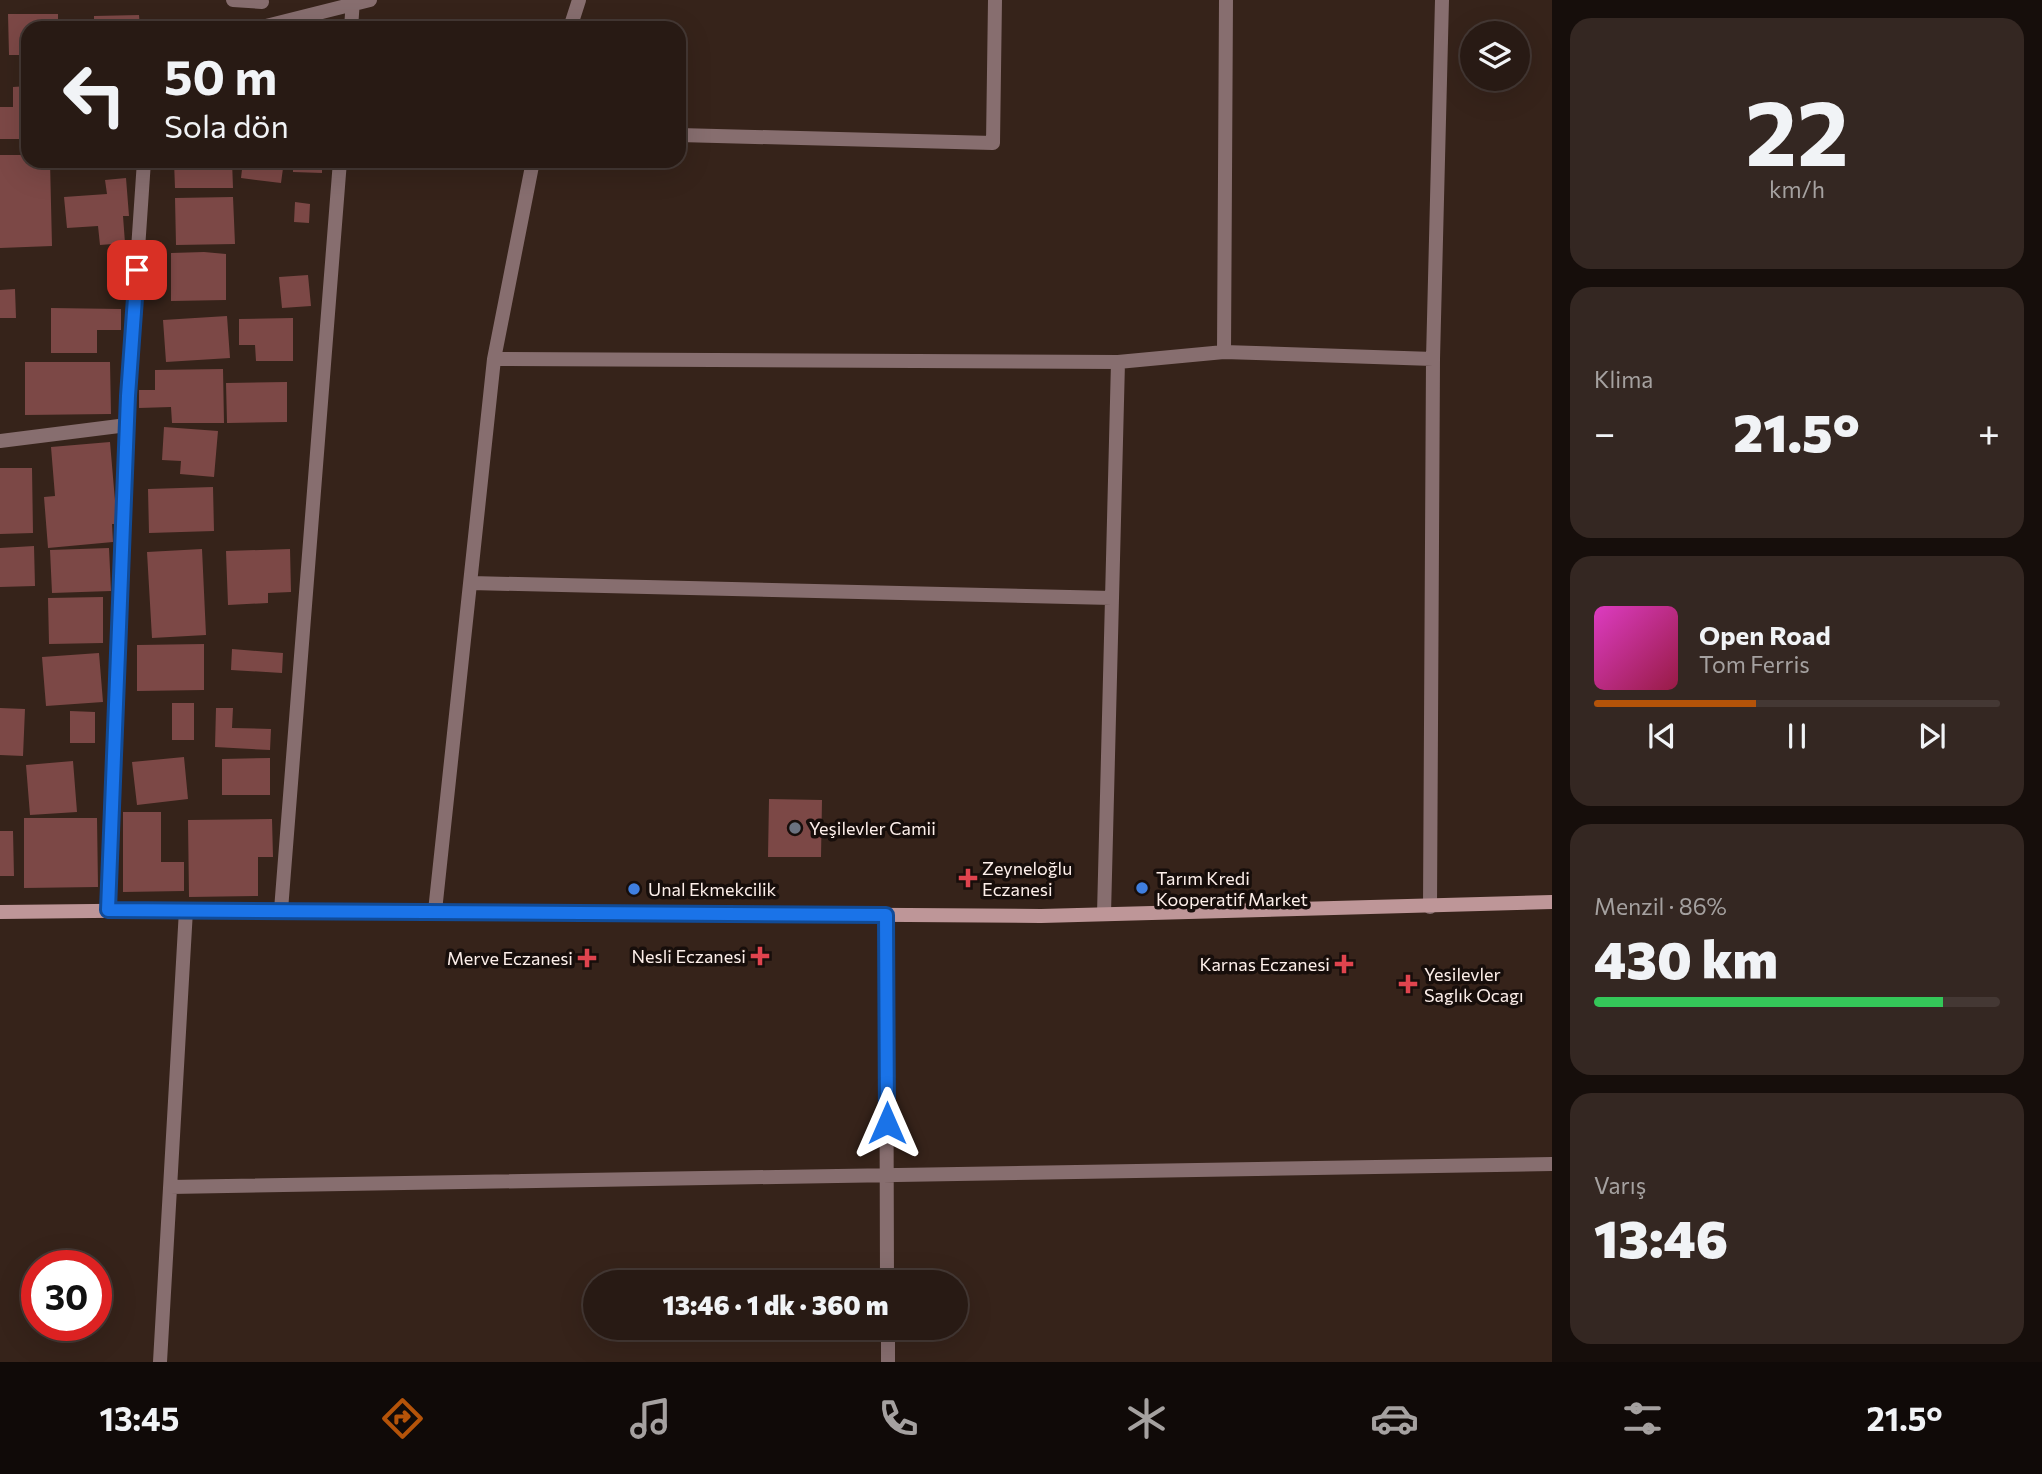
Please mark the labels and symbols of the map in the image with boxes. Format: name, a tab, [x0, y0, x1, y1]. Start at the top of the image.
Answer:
pin	[107, 240, 167, 300]
place label: Yeşilevler Camii	[809, 817, 936, 839]
marker: Yeşilevler Camii	[787, 820, 803, 836]
place label: Zeyneloğlu Eczanesi	[982, 857, 1072, 900]
place label: Tarım Kredi Kooperatif Market	[1156, 867, 1308, 910]
marker: Zeyneloğlu Eczanesi	[960, 870, 976, 886]
place label: Unal Ekmekcilik	[648, 878, 777, 900]
marker: Tarım Kredi Kooperatif Market	[1134, 880, 1150, 896]
marker: Unal Ekmekcilik	[626, 881, 642, 897]
place label: Nesli Eczanesi	[632, 945, 746, 967]
place label: Merve Eczanesi	[447, 947, 573, 969]
marker: Nesli Eczanesi	[752, 948, 768, 964]
marker: Merve Eczanesi	[579, 950, 595, 966]
place label: Karnas Eczanesi	[1199, 953, 1330, 975]
marker: Karnas Eczanesi	[1336, 956, 1352, 972]
place label: Yesilevler Saglık Ocagı	[1424, 963, 1524, 1006]
marker: Yesilevler Saglık Ocagı	[1398, 974, 1418, 994]
position arrow	[850, 1086, 924, 1160]
speed limit sign: 30	[21, 1250, 112, 1341]

